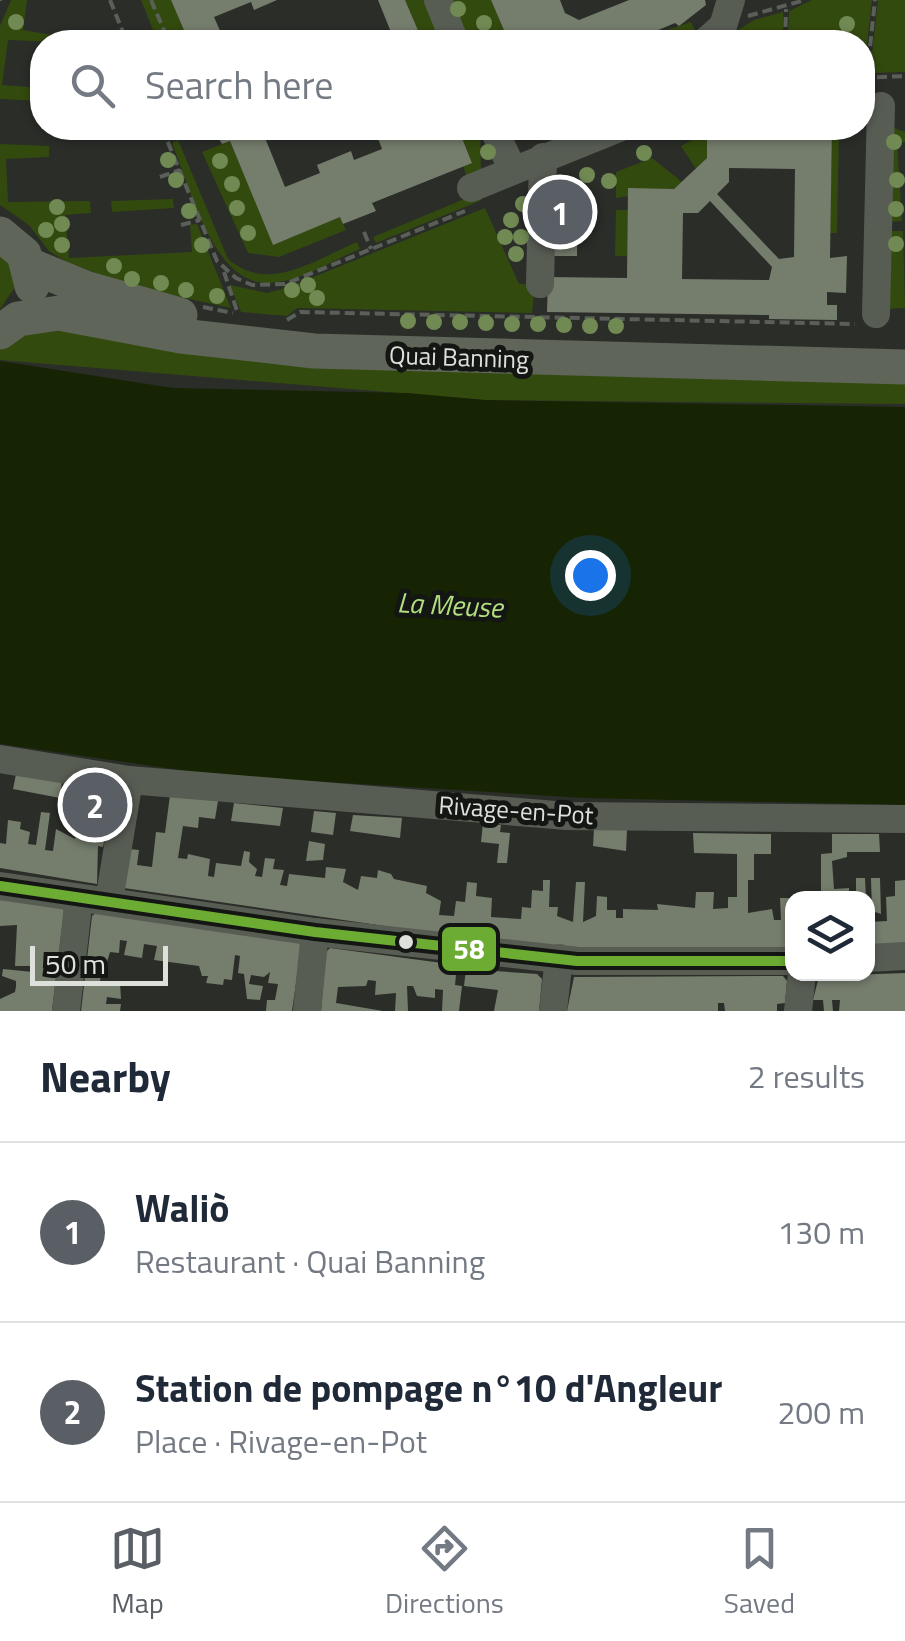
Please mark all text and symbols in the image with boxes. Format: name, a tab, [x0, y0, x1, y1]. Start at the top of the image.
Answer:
search box	[30, 30, 875, 140]
text: Search here	[145, 56, 333, 114]
icon: search	[65, 58, 120, 113]
pin: 1	[528, 174, 592, 250]
street label: Quai Banning	[388, 336, 530, 378]
your location	[565, 550, 616, 601]
water label: La Meuse	[396, 580, 506, 629]
pin: 2	[62, 768, 128, 842]
street label: Rivage-en-Pot	[437, 786, 595, 834]
map controls	[785, 891, 875, 981]
button: layers	[785, 891, 875, 981]
line badge: 58	[440, 925, 498, 973]
text: 58	[453, 927, 485, 970]
unlabelled marker	[396, 932, 416, 952]
scale bar	[30, 941, 168, 986]
text: 50 m	[45, 942, 106, 985]
text: Nearby	[40, 1044, 171, 1108]
text: 2 results	[748, 1052, 865, 1100]
text: Waliò	[135, 1179, 229, 1237]
text: 1	[64, 1208, 81, 1256]
text: 130 m	[777, 1208, 865, 1256]
text: Restaurant · Quai Banning	[135, 1237, 485, 1285]
text: Station de pompage n°10 d'Angleur	[135, 1359, 722, 1417]
text: 2	[64, 1388, 81, 1436]
text: 200 m	[777, 1388, 865, 1436]
text: Place · Rivage-en-Pot	[135, 1417, 427, 1465]
tab: Map	[110, 1521, 165, 1624]
tab: Directions	[385, 1521, 504, 1624]
tab: Saved	[724, 1521, 795, 1624]

